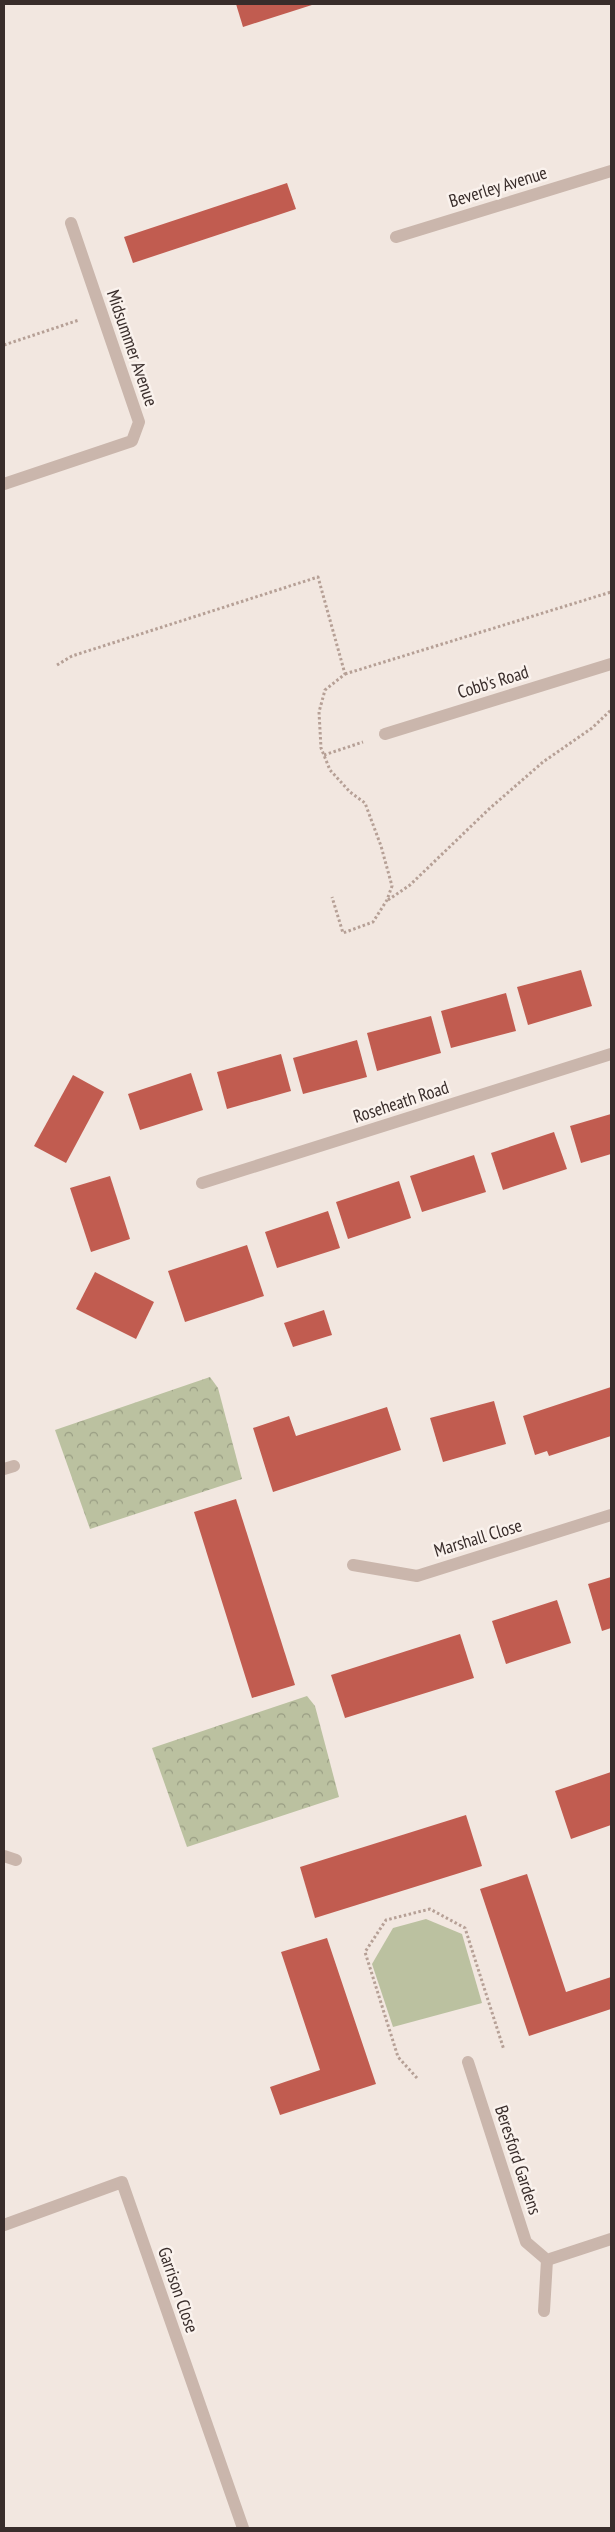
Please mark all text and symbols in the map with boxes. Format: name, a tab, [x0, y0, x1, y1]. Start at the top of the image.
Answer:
street label: Beverley Avenue	[446, 161, 550, 212]
street label: Midsummer Avenue	[102, 287, 163, 409]
street label: Cobb's Road	[454, 660, 531, 703]
street label: Roseheath Road	[350, 1075, 452, 1128]
street label: Marshall Close	[431, 1513, 525, 1562]
street label: Beresford Gardens	[490, 2102, 547, 2217]
street label: Garrison Close	[153, 2244, 204, 2336]

